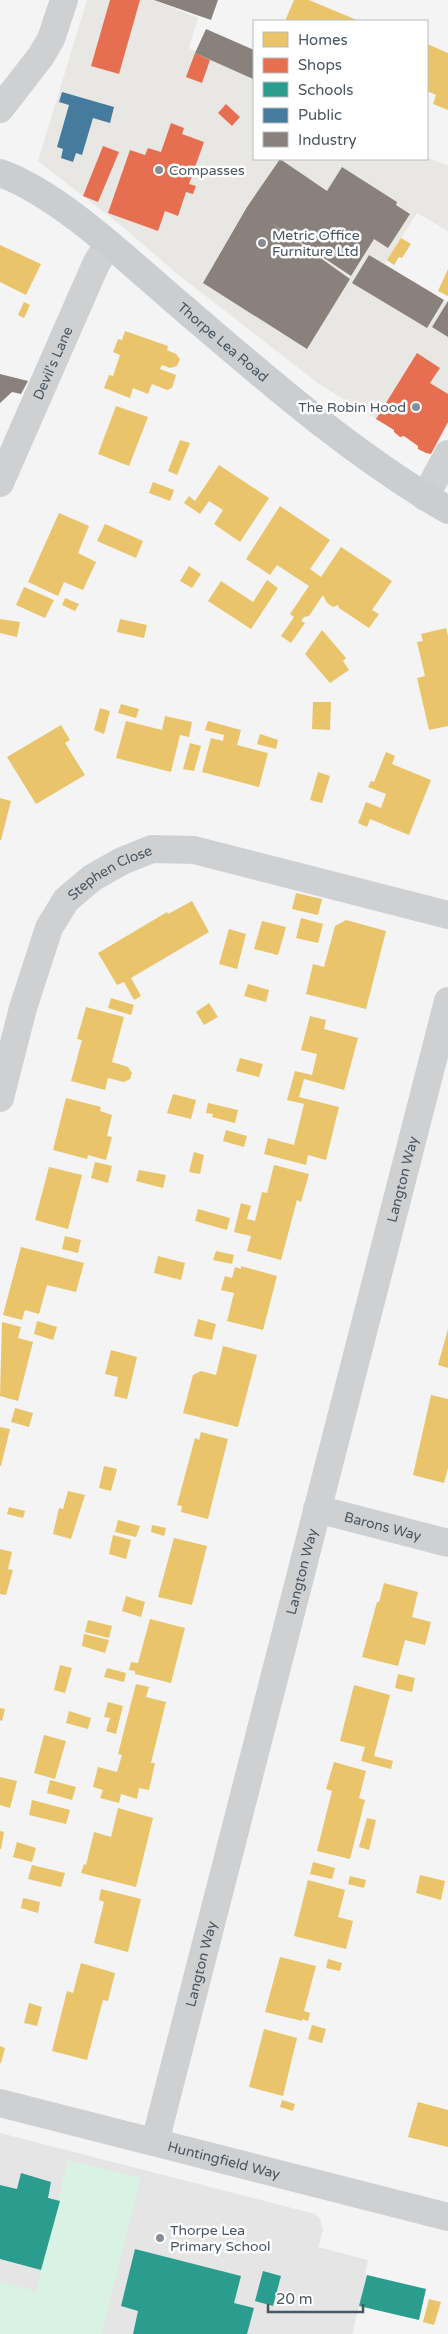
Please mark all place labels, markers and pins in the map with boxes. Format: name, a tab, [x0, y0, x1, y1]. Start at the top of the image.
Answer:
place label: Compasses	[169, 162, 245, 179]
marker: Compasses	[153, 164, 165, 176]
place label: Metric Office Furniture Ltd	[272, 227, 360, 260]
marker: Metric Office Furniture Ltd	[256, 237, 268, 249]
place label: The Robin Hood	[298, 399, 406, 416]
marker: The Robin Hood	[410, 401, 422, 413]
place label: Thorpe Lea Primary School	[170, 2222, 271, 2255]
marker: Thorpe Lea Primary School	[154, 2232, 166, 2244]

